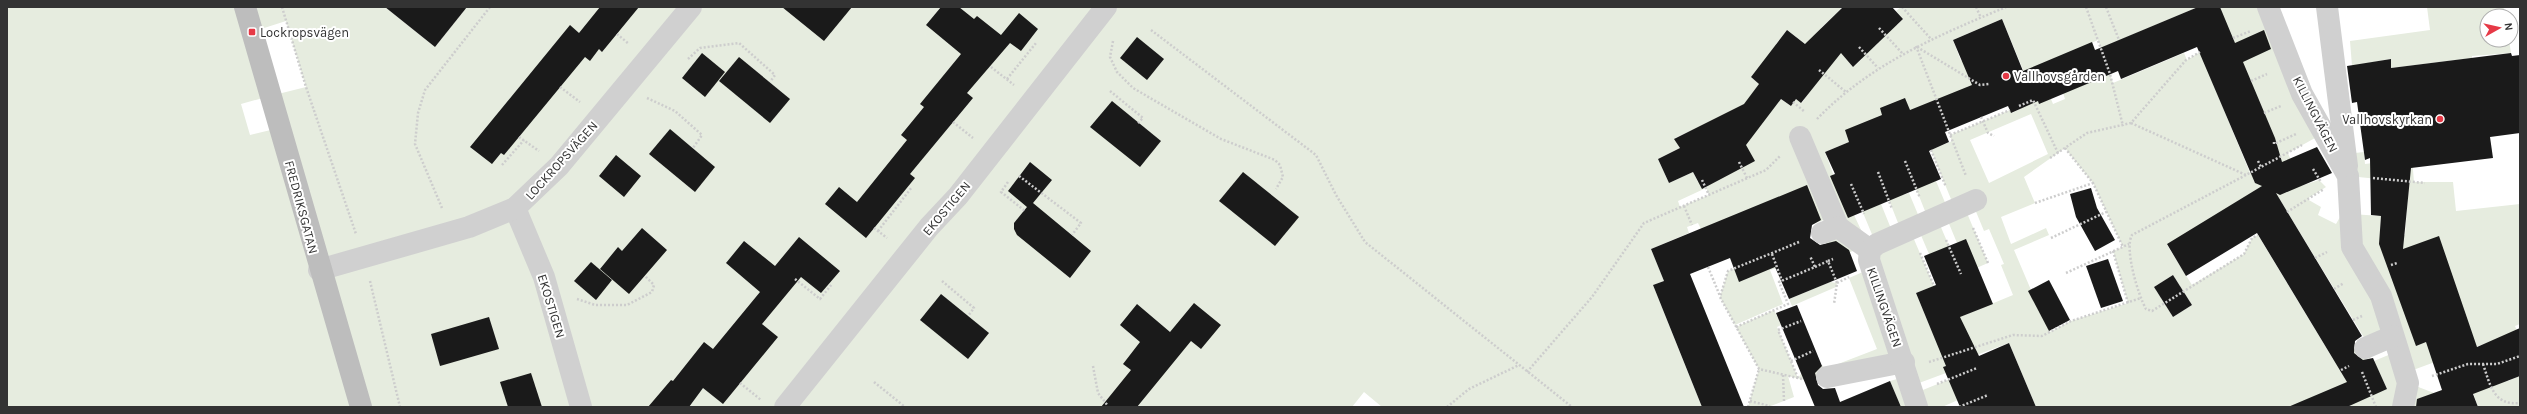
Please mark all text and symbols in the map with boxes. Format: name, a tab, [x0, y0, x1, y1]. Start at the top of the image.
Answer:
north arrow	[2479, 8, 2519, 48]
text: N	[2501, 22, 2515, 31]
place label: Lockropsvägen	[260, 25, 349, 40]
marker: Lockropsvägen	[247, 27, 257, 37]
place label: Vallhovsgården	[2014, 69, 2105, 84]
marker: Vallhovsgården	[2001, 71, 2011, 81]
street label: KILLINGVÄGEN	[2290, 73, 2342, 155]
place label: Vallhovskyrkan	[2342, 112, 2432, 127]
marker: Vallhovskyrkan	[2435, 114, 2445, 124]
street label: LOCKROPSVÄGEN	[521, 117, 601, 203]
street label: FREDRIKSGATAN	[282, 159, 321, 255]
street label: EKOSTIGEN	[919, 178, 973, 238]
street label: KILLINGVÄGEN	[1864, 265, 1906, 349]
street label: EKOSTIGEN	[535, 272, 568, 340]

